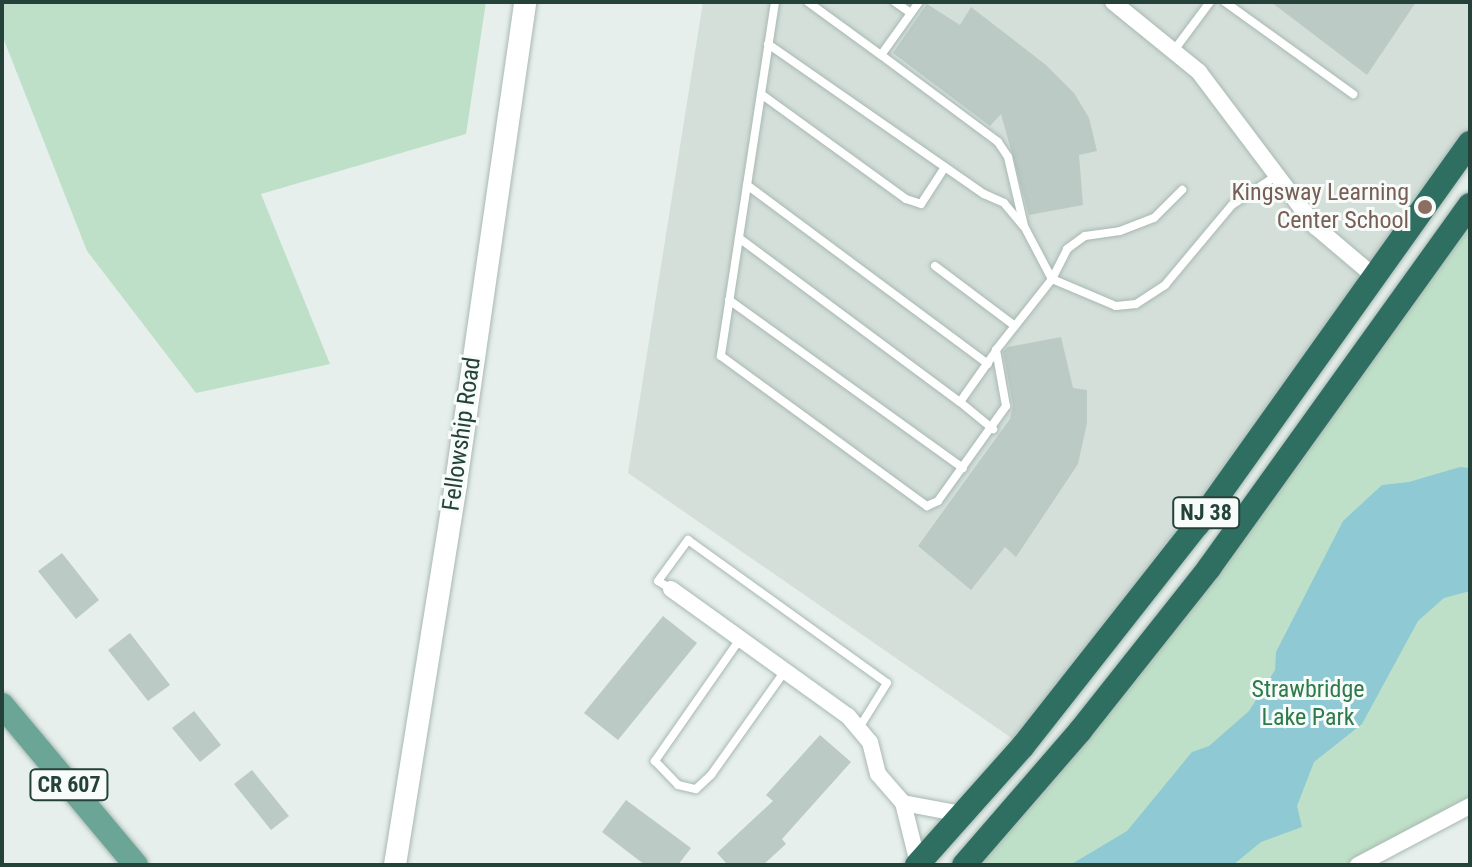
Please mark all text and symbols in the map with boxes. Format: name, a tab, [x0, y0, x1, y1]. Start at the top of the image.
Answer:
place label: Kingsway Learning Center School	[1232, 179, 1409, 235]
marker: Kingsway Learning Center School	[1416, 198, 1434, 216]
street label: Fellowship Road	[437, 355, 487, 513]
road number: NJ 38	[1172, 495, 1240, 531]
park label: Strawbridge Lake Park	[1251, 676, 1365, 732]
road number: CR 607	[29, 767, 109, 803]

